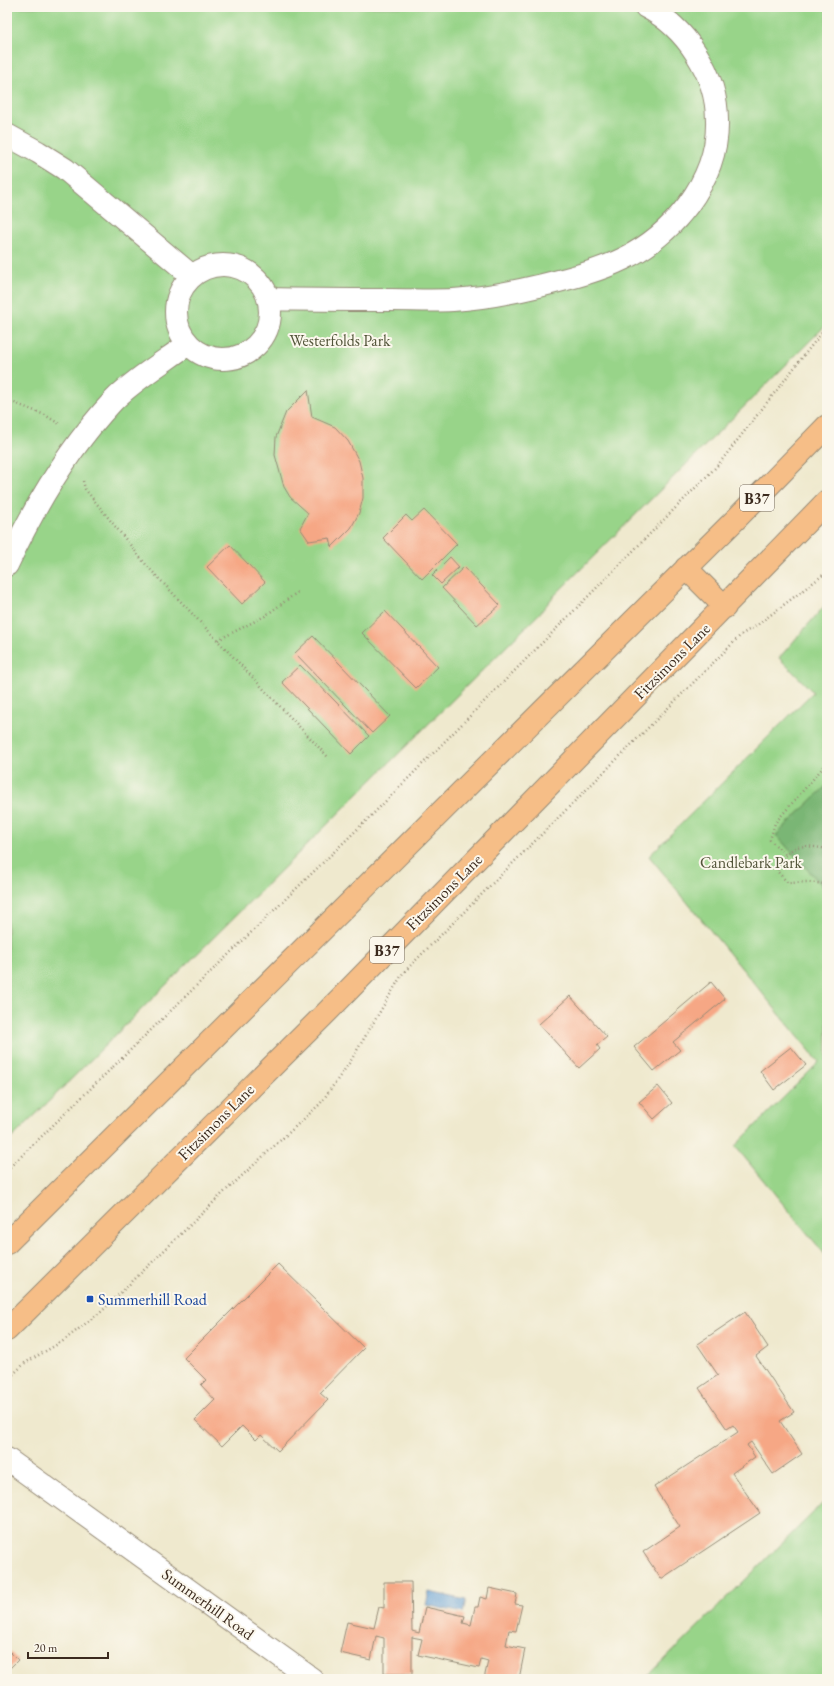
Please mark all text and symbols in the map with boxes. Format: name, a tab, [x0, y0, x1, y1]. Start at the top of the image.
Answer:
park label: Westerfolds Park	[289, 330, 391, 351]
road number: B37	[740, 485, 774, 511]
street label: Fitzsimons Lane	[629, 618, 715, 704]
street label: Fitzsimons Lane	[401, 849, 487, 935]
park label: Candlebark Park	[700, 852, 802, 873]
road number: B37	[370, 937, 404, 963]
street label: Fitzsimons Lane	[173, 1079, 259, 1165]
place label: Summerhill Road	[98, 1289, 208, 1310]
marker: Summerhill Road	[85, 1294, 95, 1304]
street label: Summerhill Road	[158, 1564, 259, 1645]
scale bar	[28, 1634, 108, 1660]
text: 20 m	[34, 1640, 58, 1656]

